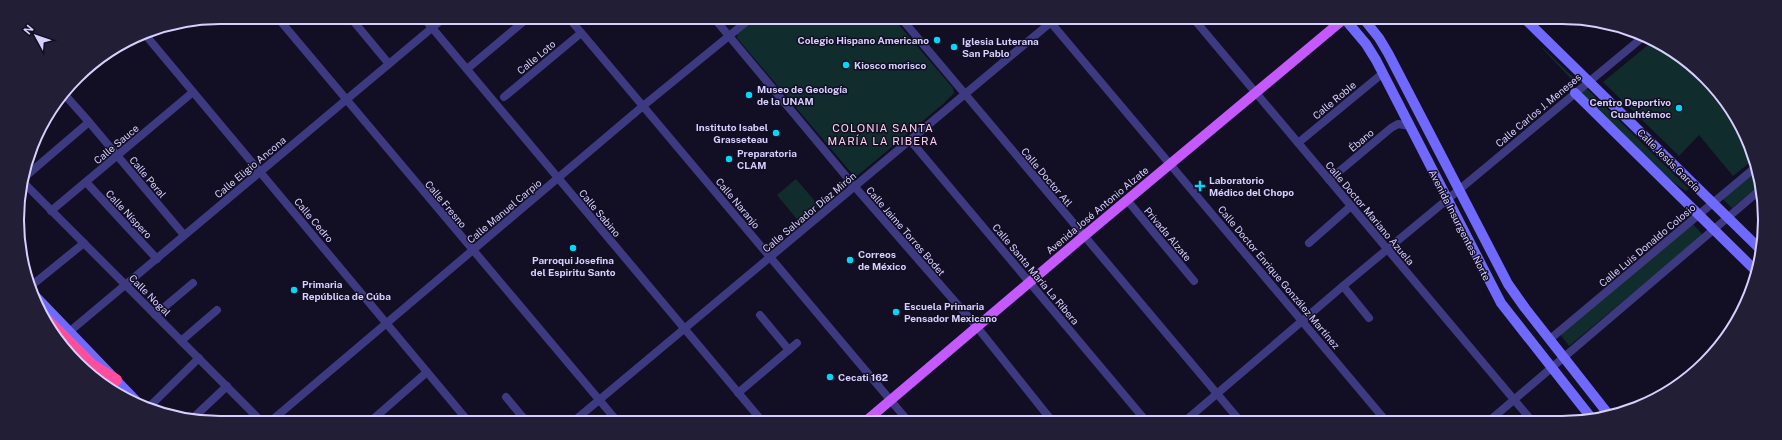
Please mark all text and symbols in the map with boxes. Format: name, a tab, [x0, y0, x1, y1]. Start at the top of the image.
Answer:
north arrow	[16, 16, 56, 56]
text: N	[21, 22, 36, 37]
place label: Colegio Hispano Americano	[798, 34, 929, 46]
marker: Colegio Hispano Americano	[932, 35, 942, 45]
place label: Iglesia Luterana San Pablo	[962, 35, 1039, 59]
street label: Calle Loto	[514, 37, 558, 77]
marker: Iglesia Luterana San Pablo	[949, 42, 959, 52]
place label: Kiosco morisco	[854, 59, 927, 71]
marker: Kiosco morisco	[841, 60, 851, 70]
street label: Calle Carlos J. Meneses	[1493, 71, 1583, 149]
street label: Calle Roble	[1310, 78, 1358, 122]
place label: Museo de Geología de la UNAM	[757, 83, 848, 107]
marker: Museo de Geología de la UNAM	[744, 90, 754, 100]
place label: Centro Deportivo Cuauhtémoc	[1590, 96, 1672, 120]
marker: Centro Deportivo Cuauhtémoc	[1674, 103, 1684, 113]
street label: Calle Sauce	[91, 121, 141, 166]
place label: Instituto Isabel Grasseteau	[696, 121, 768, 145]
district label: COLONIA SANTA MARÍA LA RIBERA	[828, 122, 938, 147]
street label: Ébano	[1346, 126, 1376, 154]
street label: Calle Jesús García	[1635, 126, 1703, 194]
marker: Instituto Isabel Grasseteau	[771, 128, 781, 138]
street label: Calle Eligio Ancona	[212, 134, 288, 200]
street label: Calle Doctor Atl	[1019, 145, 1075, 209]
place label: Preparatoria CLAM	[737, 147, 797, 171]
street label: Calle Peral	[127, 154, 169, 200]
marker: Preparatoria CLAM	[724, 154, 734, 164]
street label: Calle Doctor Mariano Azuela	[1323, 159, 1417, 267]
street label: Avenida José Antonio Alzate	[1043, 163, 1151, 256]
street label: Avenida Insurgentes Norte	[1427, 168, 1493, 283]
street label: Calle Salvador Díaz Mirón	[760, 169, 858, 255]
place label: Laboratorio Médico del Chopo	[1209, 174, 1294, 198]
street label: Calle Naranjo	[713, 175, 763, 231]
street label: Calle Manuel Carpio	[464, 176, 544, 246]
street label: Calle Fresno	[423, 178, 469, 230]
marker: Laboratorio Médico del Chopo	[1194, 180, 1206, 192]
street label: Calle Jaime Torres Bodet	[864, 184, 948, 278]
street label: Calle Níspero	[103, 187, 155, 241]
street label: Calle Sabino	[577, 187, 624, 239]
street label: Calle Cedro	[292, 195, 336, 245]
street label: Calle Luis Donaldo Colosio	[1596, 201, 1698, 289]
street label: Calle Doctor Enrique González Martínez	[1216, 203, 1343, 351]
street label: Privada Alzate	[1142, 205, 1194, 264]
street label: Calle Santa María La Ribera	[990, 221, 1082, 327]
marker: Parroqui Josefina del Espiritu Santo	[568, 243, 578, 253]
place label: Correos de México	[858, 248, 906, 272]
place label: Parroqui Josefina del Espiritu Santo	[531, 254, 616, 278]
marker: Correos de México	[845, 255, 855, 265]
street label: Calle Nogal	[127, 272, 173, 318]
place label: Primaria República de Cúba	[302, 278, 391, 302]
marker: Primaria República de Cúba	[289, 285, 299, 295]
place label: Escuela Primaria Pensador Mexicano	[904, 300, 997, 324]
marker: Escuela Primaria Pensador Mexicano	[891, 307, 901, 317]
place label: Cecati 162	[838, 371, 888, 383]
marker: Cecati 162	[825, 372, 835, 382]

